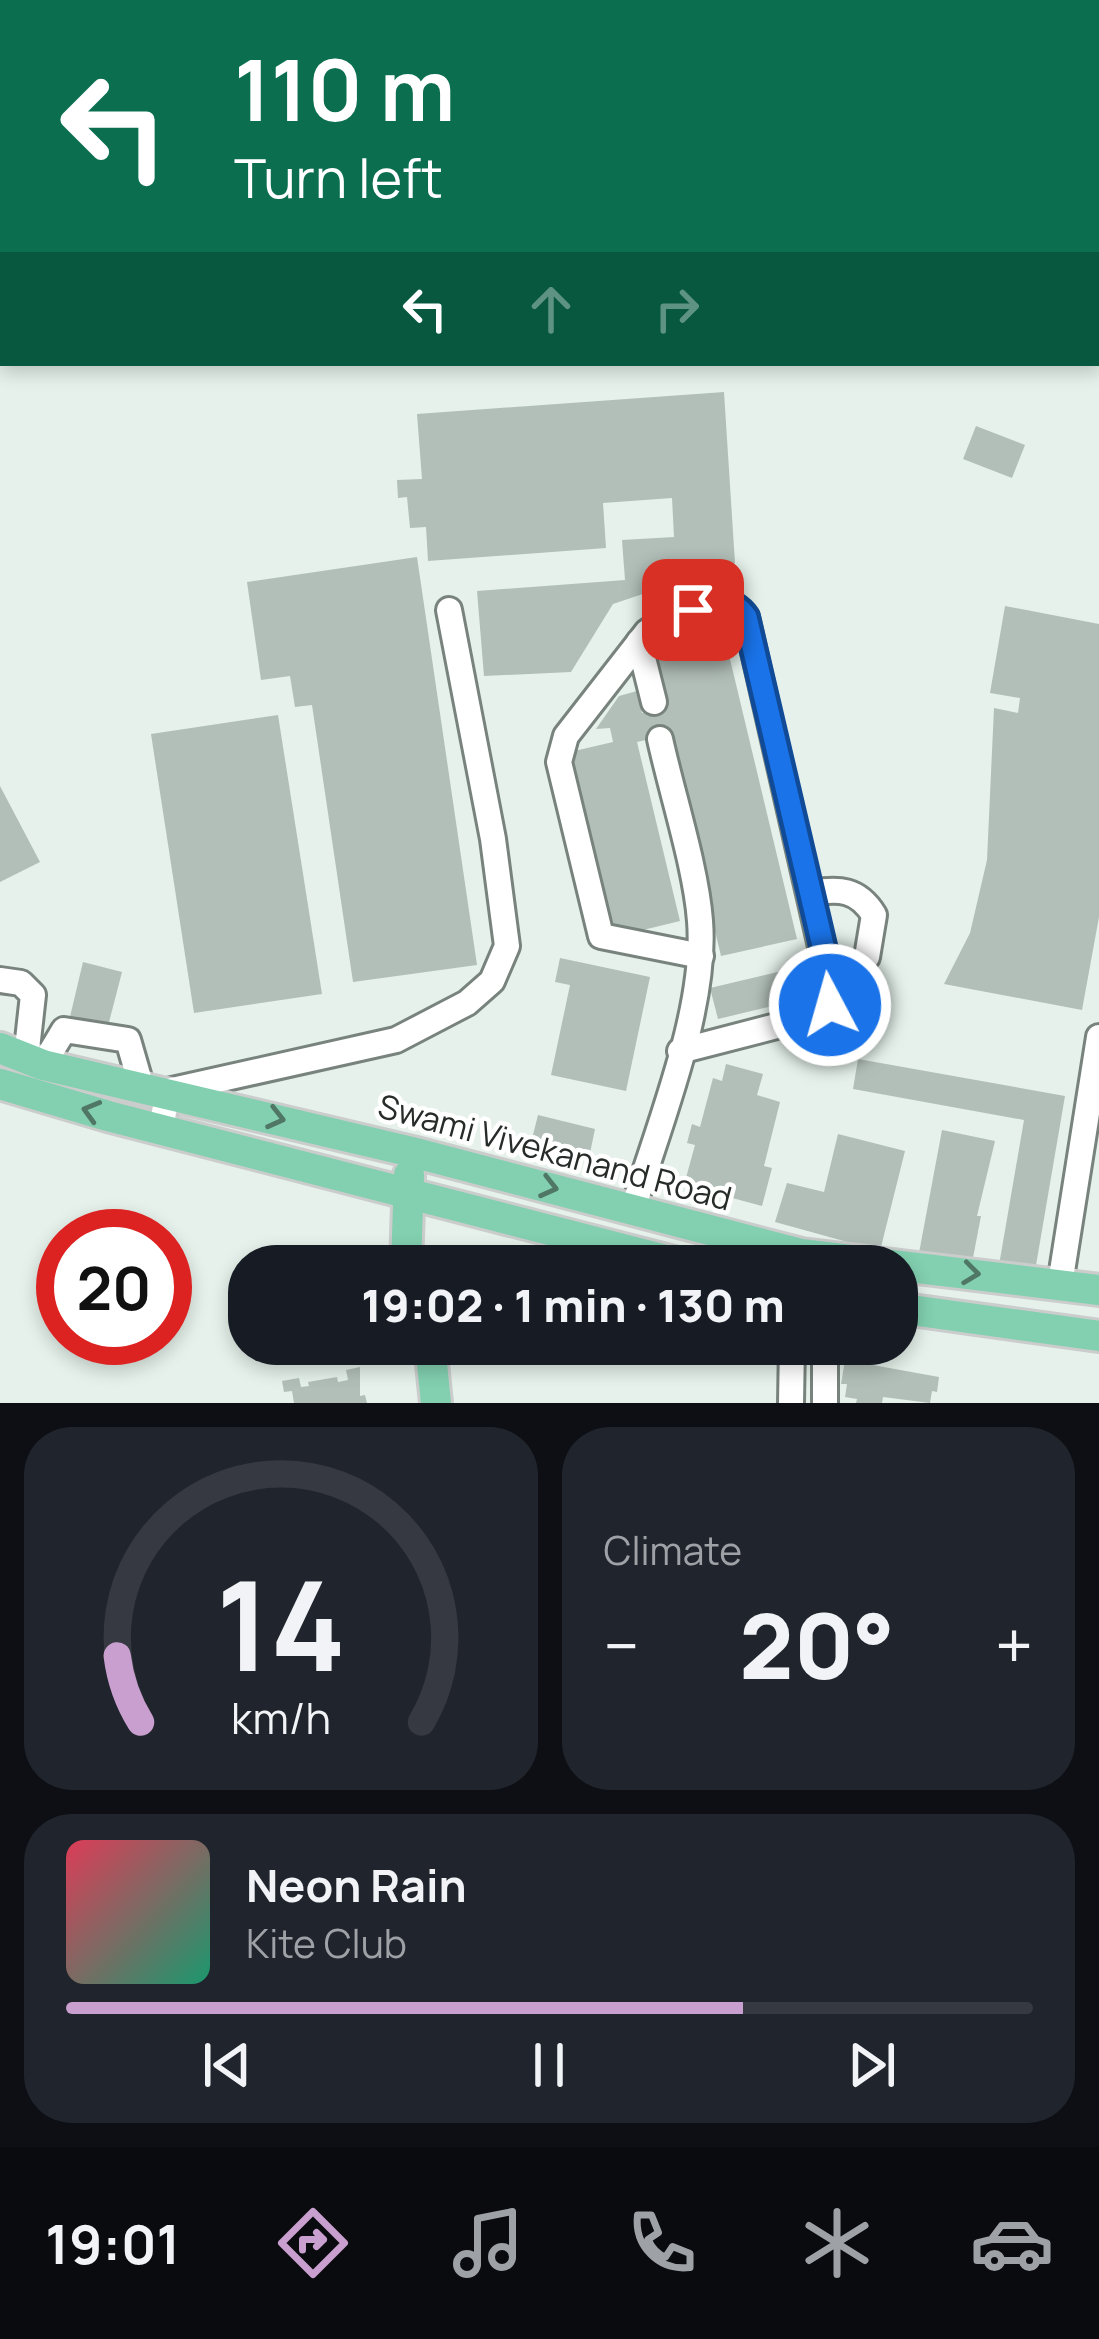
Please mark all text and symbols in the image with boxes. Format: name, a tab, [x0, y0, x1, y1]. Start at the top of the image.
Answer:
text: 110 m	[234, 31, 455, 146]
icon: left	[36, 48, 192, 204]
text: Turn left	[234, 140, 443, 214]
icon: left	[392, 276, 458, 342]
icon: ahead	[518, 276, 584, 342]
icon: right	[644, 276, 710, 342]
pin	[642, 559, 744, 661]
icon: arrive	[660, 577, 726, 643]
position arrow	[767, 942, 893, 1068]
street label: Swami Vivekanand Road	[373, 1083, 737, 1220]
one-way arrow	[81, 1101, 102, 1126]
one-way arrow	[265, 1104, 285, 1129]
one-way arrow	[538, 1172, 558, 1197]
speed limit sign: 20	[36, 1209, 192, 1365]
one-way arrow	[961, 1260, 981, 1286]
text: 19:02 · 1 min · 130 m	[361, 1274, 785, 1336]
text: Climate	[604, 1523, 742, 1577]
text: 14	[215, 1538, 346, 1708]
text: 20°	[739, 1583, 895, 1706]
text: −	[604, 1600, 639, 1690]
text: +	[995, 1600, 1033, 1690]
text: km/h	[231, 1687, 331, 1746]
text: Neon Rain	[246, 1854, 467, 1916]
text: Kite Club	[246, 1916, 407, 1970]
icon: previous	[194, 2032, 260, 2098]
icon: pause	[516, 2032, 582, 2098]
icon: next	[839, 2032, 905, 2098]
icon: directions	[271, 2201, 355, 2285]
icon: music	[446, 2201, 530, 2285]
icon: phone	[620, 2201, 704, 2285]
icon: climate	[795, 2201, 879, 2285]
icon: car	[970, 2201, 1054, 2285]
text: 19:01	[45, 2206, 180, 2280]

